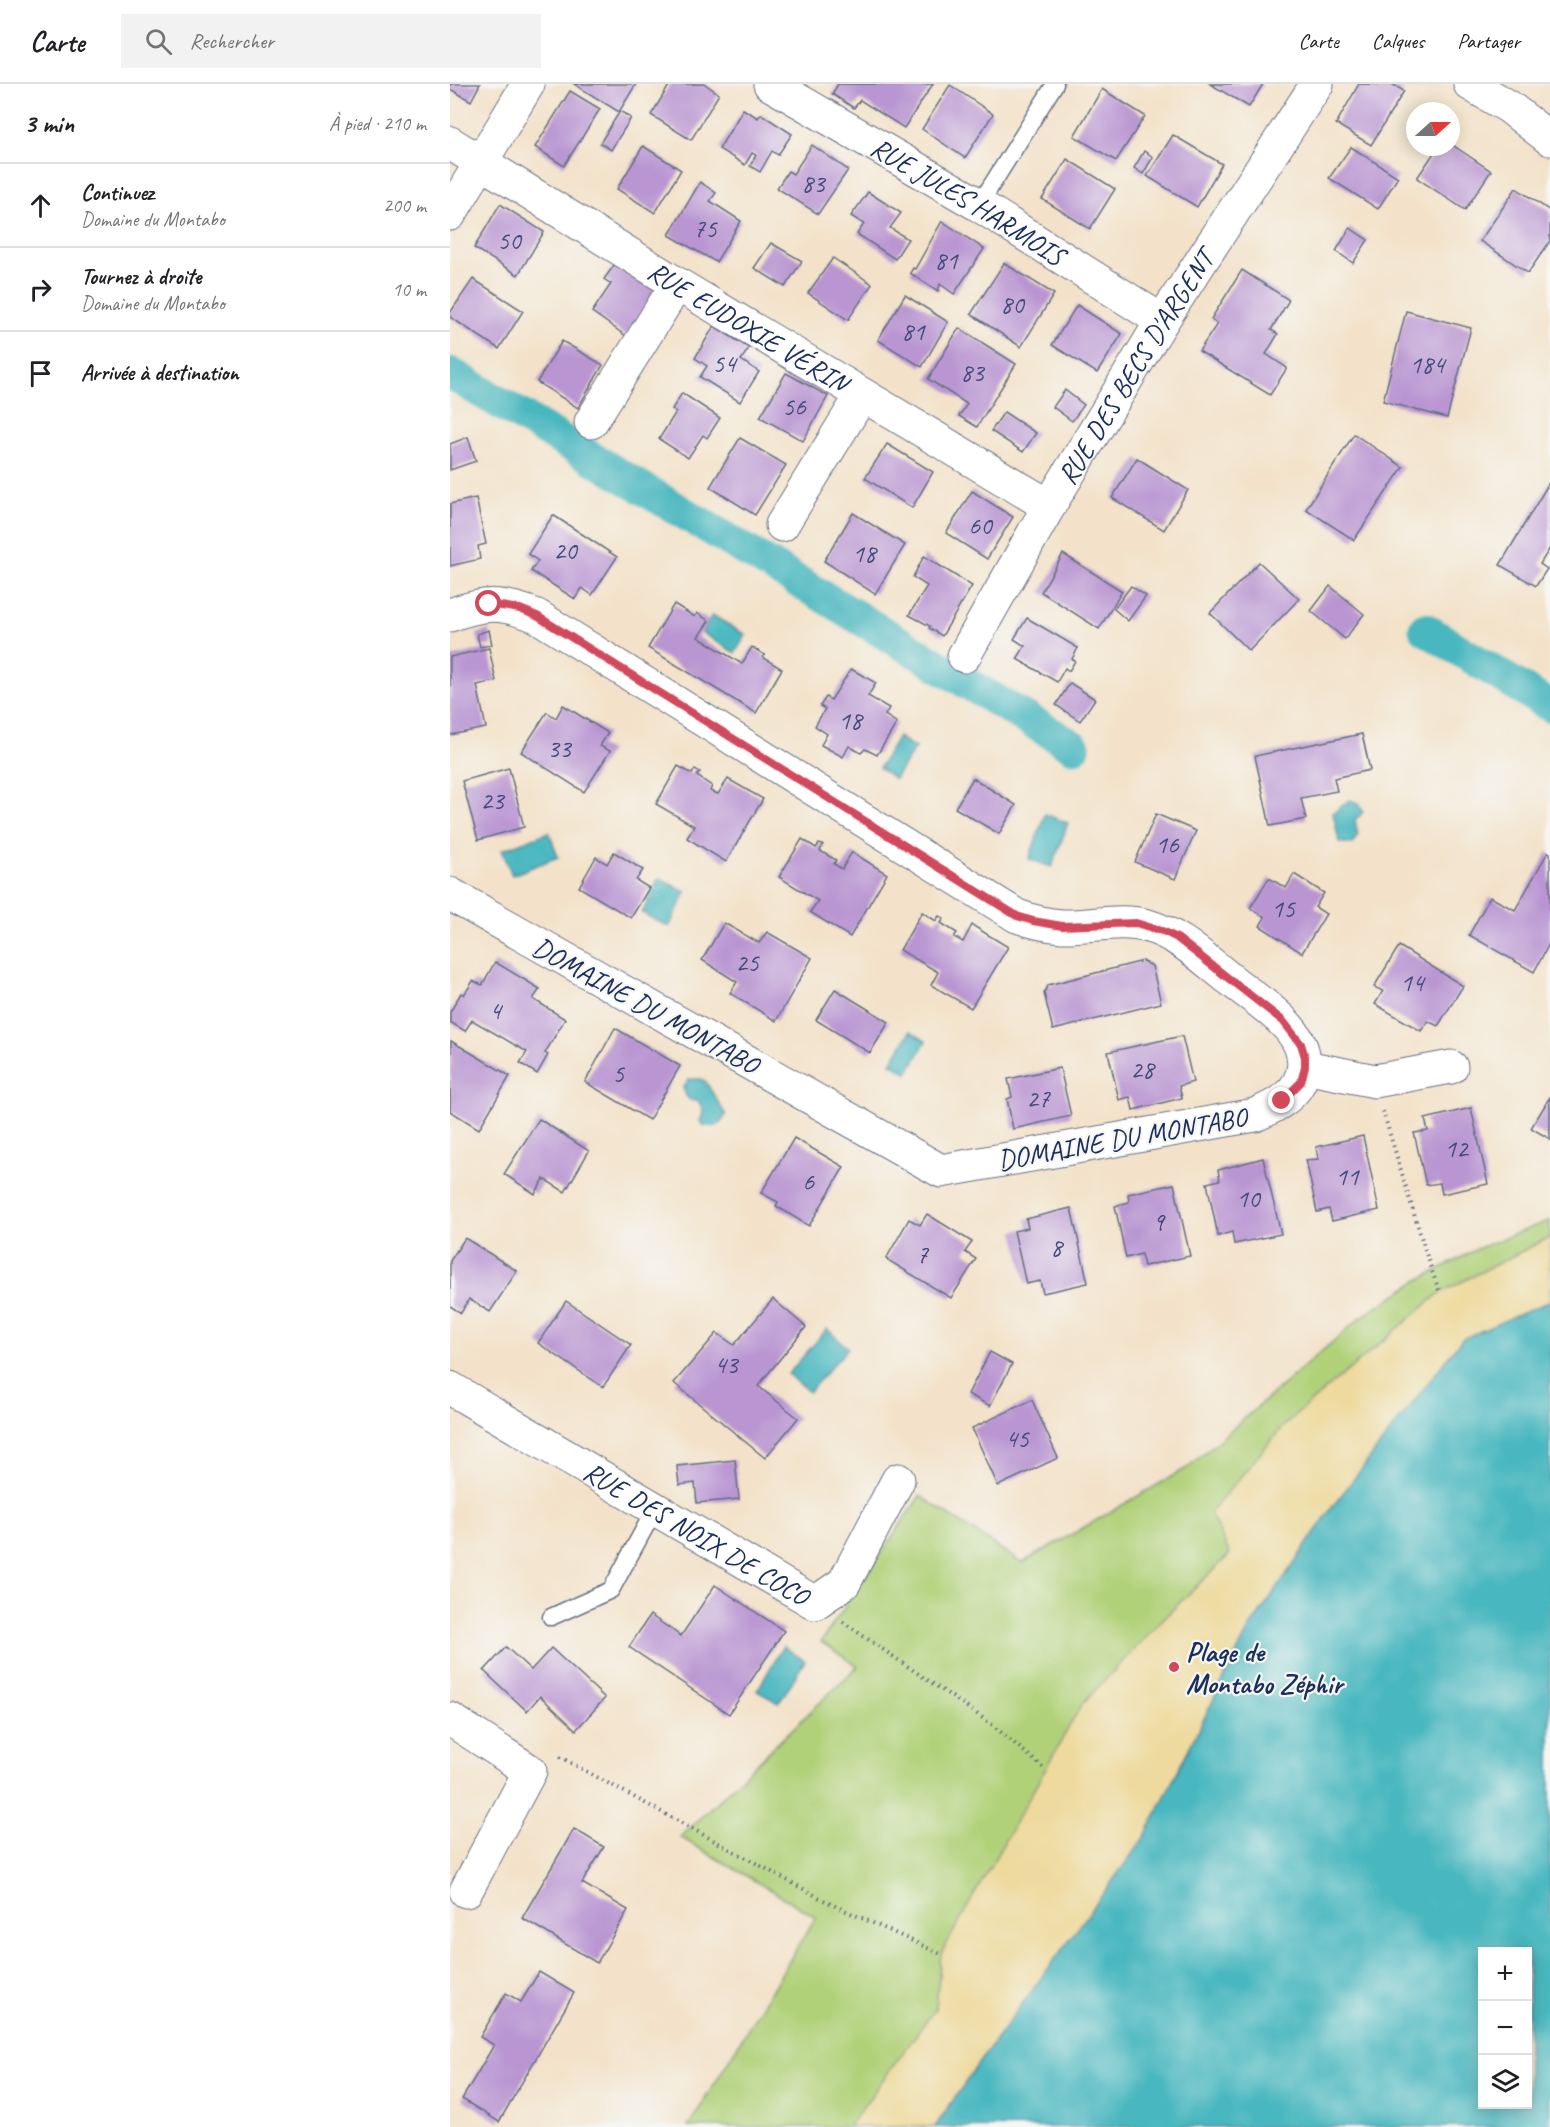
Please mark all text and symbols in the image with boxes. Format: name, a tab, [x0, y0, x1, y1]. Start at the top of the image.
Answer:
search box	[121, 14, 541, 68]
text: Carte	[30, 24, 85, 59]
icon: search	[142, 25, 175, 58]
text: Rechercher	[190, 27, 274, 55]
text: Carte	[1298, 28, 1339, 54]
text: Calques	[1372, 28, 1424, 54]
text: Partager	[1457, 28, 1520, 54]
north arrow	[1406, 102, 1460, 156]
text: 3 min	[24, 107, 74, 140]
text: À pied · 210 m	[329, 111, 426, 136]
street label: RUE JULES HARMOIS	[865, 129, 1074, 275]
house number: 83	[801, 167, 827, 200]
text: Continuez	[81, 179, 154, 207]
icon: ahead	[24, 189, 57, 222]
text: 200 m	[383, 193, 426, 218]
text: Domaine du Montabo	[81, 207, 225, 232]
house number: 75	[693, 212, 718, 245]
house number: 50	[497, 224, 523, 257]
street label: RUE DES BECS D'ARGENT	[1050, 238, 1225, 491]
house number: 81	[934, 244, 959, 277]
street label: RUE EUDOXIE VÉRIN	[641, 253, 858, 402]
text: Tournez à droite	[81, 263, 201, 291]
icon: right	[24, 273, 57, 306]
text: 10 m	[392, 277, 426, 302]
house number: 80	[1000, 288, 1026, 321]
text: Domaine du Montabo	[81, 291, 225, 316]
house number: 81	[901, 315, 926, 348]
house number: 54	[712, 347, 738, 380]
house number: 184	[1409, 348, 1447, 381]
house number: 83	[960, 356, 986, 389]
icon: arrive	[24, 357, 57, 390]
text: Arrivée à destination	[81, 359, 239, 387]
house number: 56	[782, 390, 807, 423]
house number: 60	[968, 509, 994, 542]
house number: 20	[553, 534, 579, 567]
house number: 18	[852, 537, 878, 570]
route start	[475, 590, 501, 616]
house number: 18	[838, 704, 864, 737]
house number: 33	[547, 732, 573, 765]
house number: 23	[480, 784, 506, 817]
house number: 16	[1155, 828, 1180, 861]
house number: 15	[1271, 892, 1296, 925]
street label: DOMAINE DU MONTABO	[527, 929, 767, 1083]
house number: 25	[735, 946, 760, 979]
house number: 14	[1400, 966, 1426, 999]
house number: 4	[489, 994, 503, 1027]
house number: 28	[1130, 1053, 1156, 1086]
house number: 5	[612, 1057, 625, 1090]
house number: 27	[1026, 1082, 1051, 1115]
route end	[1268, 1087, 1294, 1113]
street label: DOMAINE DU MONTABO	[995, 1099, 1252, 1178]
house number: 12	[1444, 1132, 1470, 1165]
house number: 11	[1335, 1160, 1360, 1193]
house number: 6	[802, 1165, 815, 1198]
house number: 10	[1236, 1182, 1262, 1215]
house number: 9	[1152, 1205, 1166, 1238]
house number: 8	[1050, 1231, 1064, 1264]
house number: 7	[916, 1238, 929, 1271]
house number: 43	[714, 1348, 740, 1381]
house number: 45	[1005, 1422, 1030, 1455]
street label: RUE DES NOIX DE COCO	[577, 1454, 818, 1615]
place label: Plage de Montabo Zéphir	[1186, 1634, 1345, 1701]
marker: Plage de Montabo Zéphir	[1167, 1660, 1181, 1674]
map controls	[1478, 1947, 1532, 2109]
button: +	[1478, 1947, 1532, 2001]
button: −	[1478, 2001, 1532, 2055]
button: layers	[1478, 2055, 1532, 2109]

